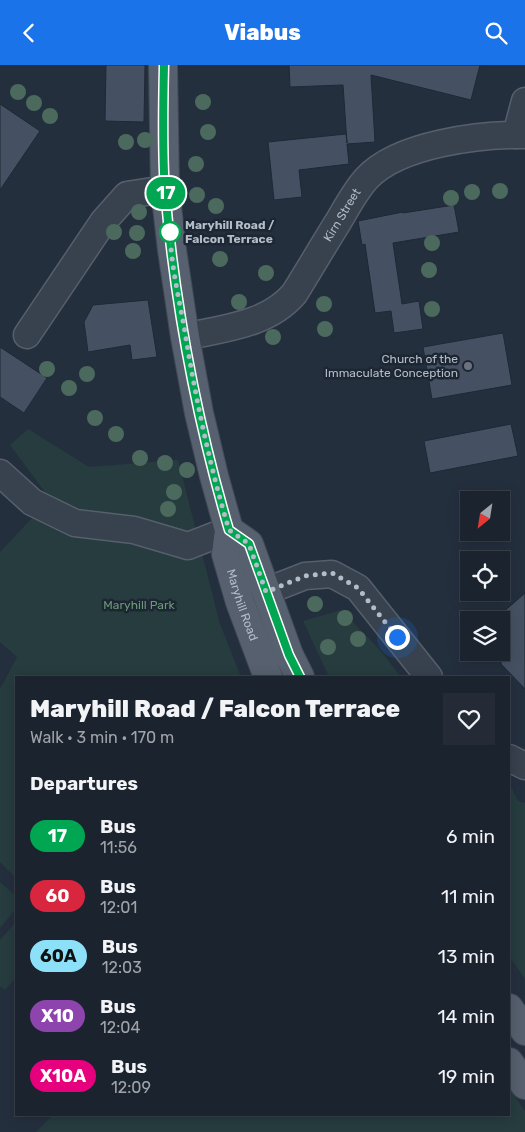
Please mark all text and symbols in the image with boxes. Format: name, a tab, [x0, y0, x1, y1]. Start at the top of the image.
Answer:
icon: back	[15, 19, 43, 47]
text: Viabus	[224, 19, 301, 46]
icon: search	[482, 19, 510, 47]
line badge: 17	[144, 177, 188, 209]
text: 17	[156, 182, 176, 204]
street label: Kirn Street	[321, 185, 364, 244]
place label: Maryhill Road / Falcon Terrace	[185, 218, 275, 246]
marker: Maryhill Road / Falcon Terrace	[159, 221, 181, 243]
place label: Church of the Immaculate Conception	[325, 352, 458, 380]
marker: Church of the Immaculate Conception	[462, 360, 474, 372]
north arrow	[460, 491, 510, 541]
map controls	[460, 491, 510, 661]
button: locate	[460, 551, 510, 601]
street label: Maryhill Road	[224, 567, 261, 643]
park label: Maryhill Park	[103, 598, 175, 612]
button: layers	[460, 611, 510, 661]
your location	[385, 625, 410, 650]
button: heart	[443, 693, 495, 745]
text: Maryhill Road / Falcon Terrace	[30, 695, 400, 723]
text: Walk · 3 min · 170 m	[30, 728, 174, 747]
text: Departures	[30, 772, 138, 795]
text: Bus	[100, 815, 136, 838]
text: 17	[48, 825, 67, 847]
text: 6 min	[446, 825, 495, 848]
text: 11:56	[100, 838, 137, 857]
text: Bus	[100, 875, 136, 898]
text: 60	[46, 885, 69, 907]
text: 11 min	[441, 885, 495, 908]
text: 12:01	[100, 898, 137, 917]
text: Bus	[102, 935, 138, 958]
text: 60A	[40, 945, 77, 967]
text: 13 min	[438, 945, 495, 968]
text: 12:03	[102, 958, 142, 977]
text: Bus	[100, 995, 136, 1018]
text: X10	[41, 1005, 74, 1027]
text: 14 min	[437, 1005, 495, 1028]
text: 12:04	[100, 1018, 140, 1037]
text: Bus	[111, 1055, 147, 1078]
text: X10A	[40, 1065, 86, 1087]
text: 19 min	[438, 1065, 495, 1088]
text: 12:09	[111, 1078, 151, 1097]

